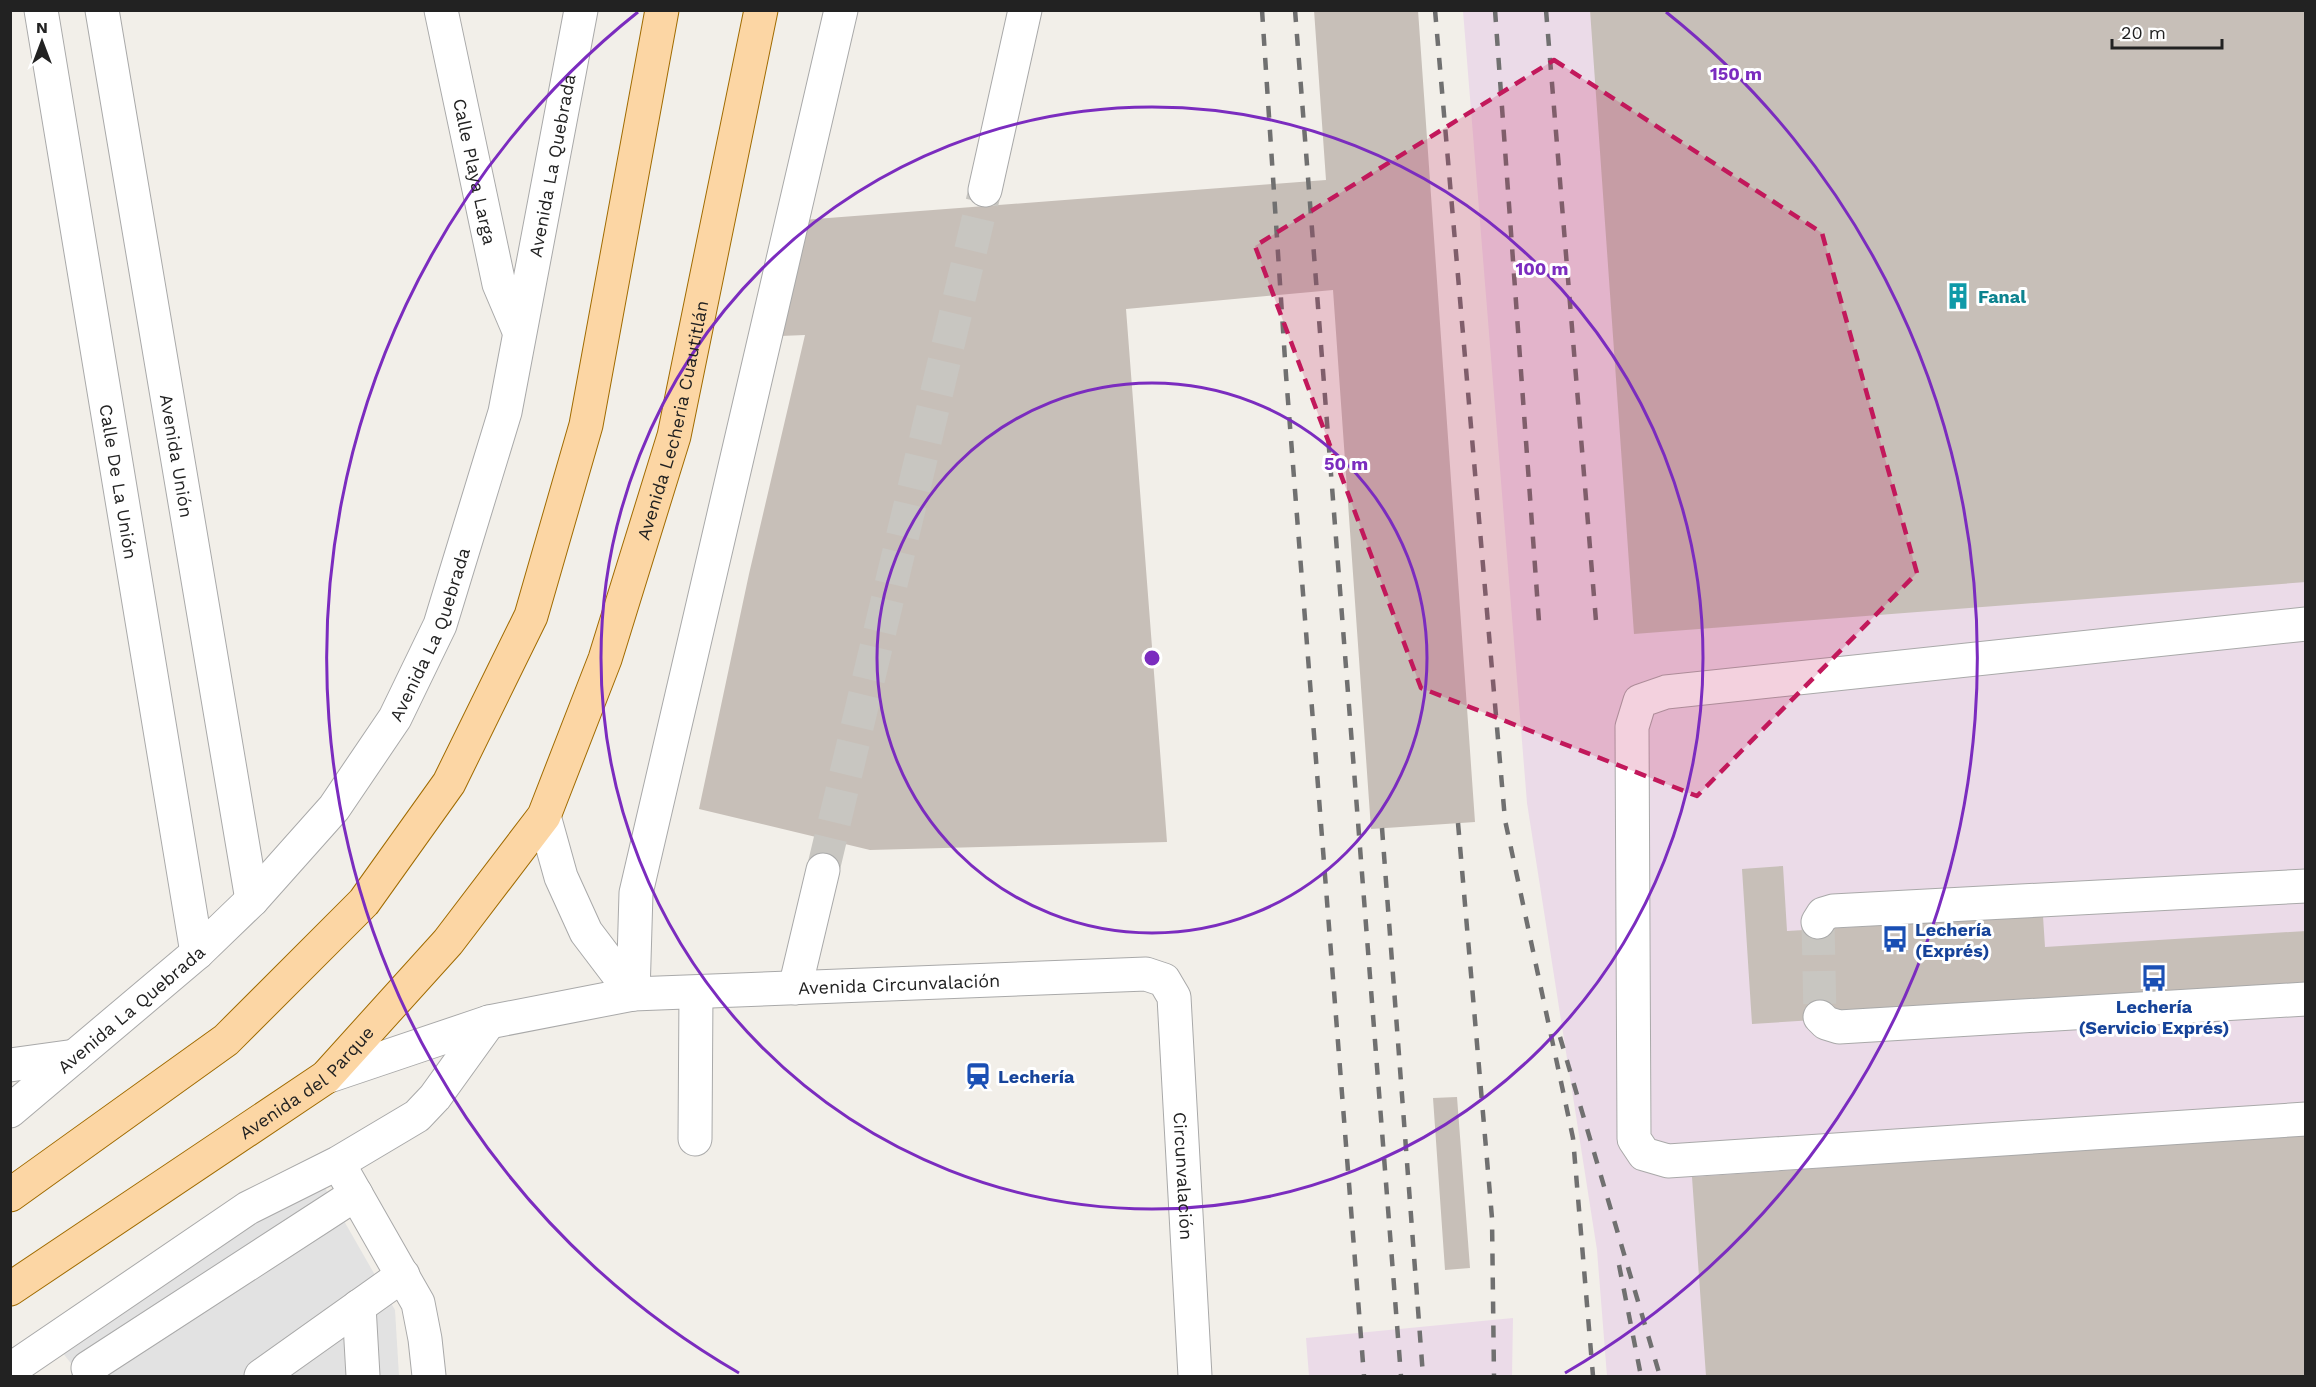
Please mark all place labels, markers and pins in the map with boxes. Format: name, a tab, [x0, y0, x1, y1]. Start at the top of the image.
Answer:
building icon: Fanal	[1943, 281, 1973, 311]
place label: Fanal	[1978, 286, 2026, 307]
centre of rings	[1142, 648, 1162, 668]
place label: Lechería (Exprés)	[1915, 919, 1992, 961]
bus stop icon: Lechería (Exprés)	[1880, 924, 1910, 954]
bus stop icon: Lechería (Servicio Exprés)	[2139, 963, 2169, 993]
place label: Lechería (Servicio Exprés)	[2079, 996, 2229, 1038]
station icon: Lechería	[963, 1061, 993, 1091]
place label: Lechería	[998, 1066, 1075, 1087]

